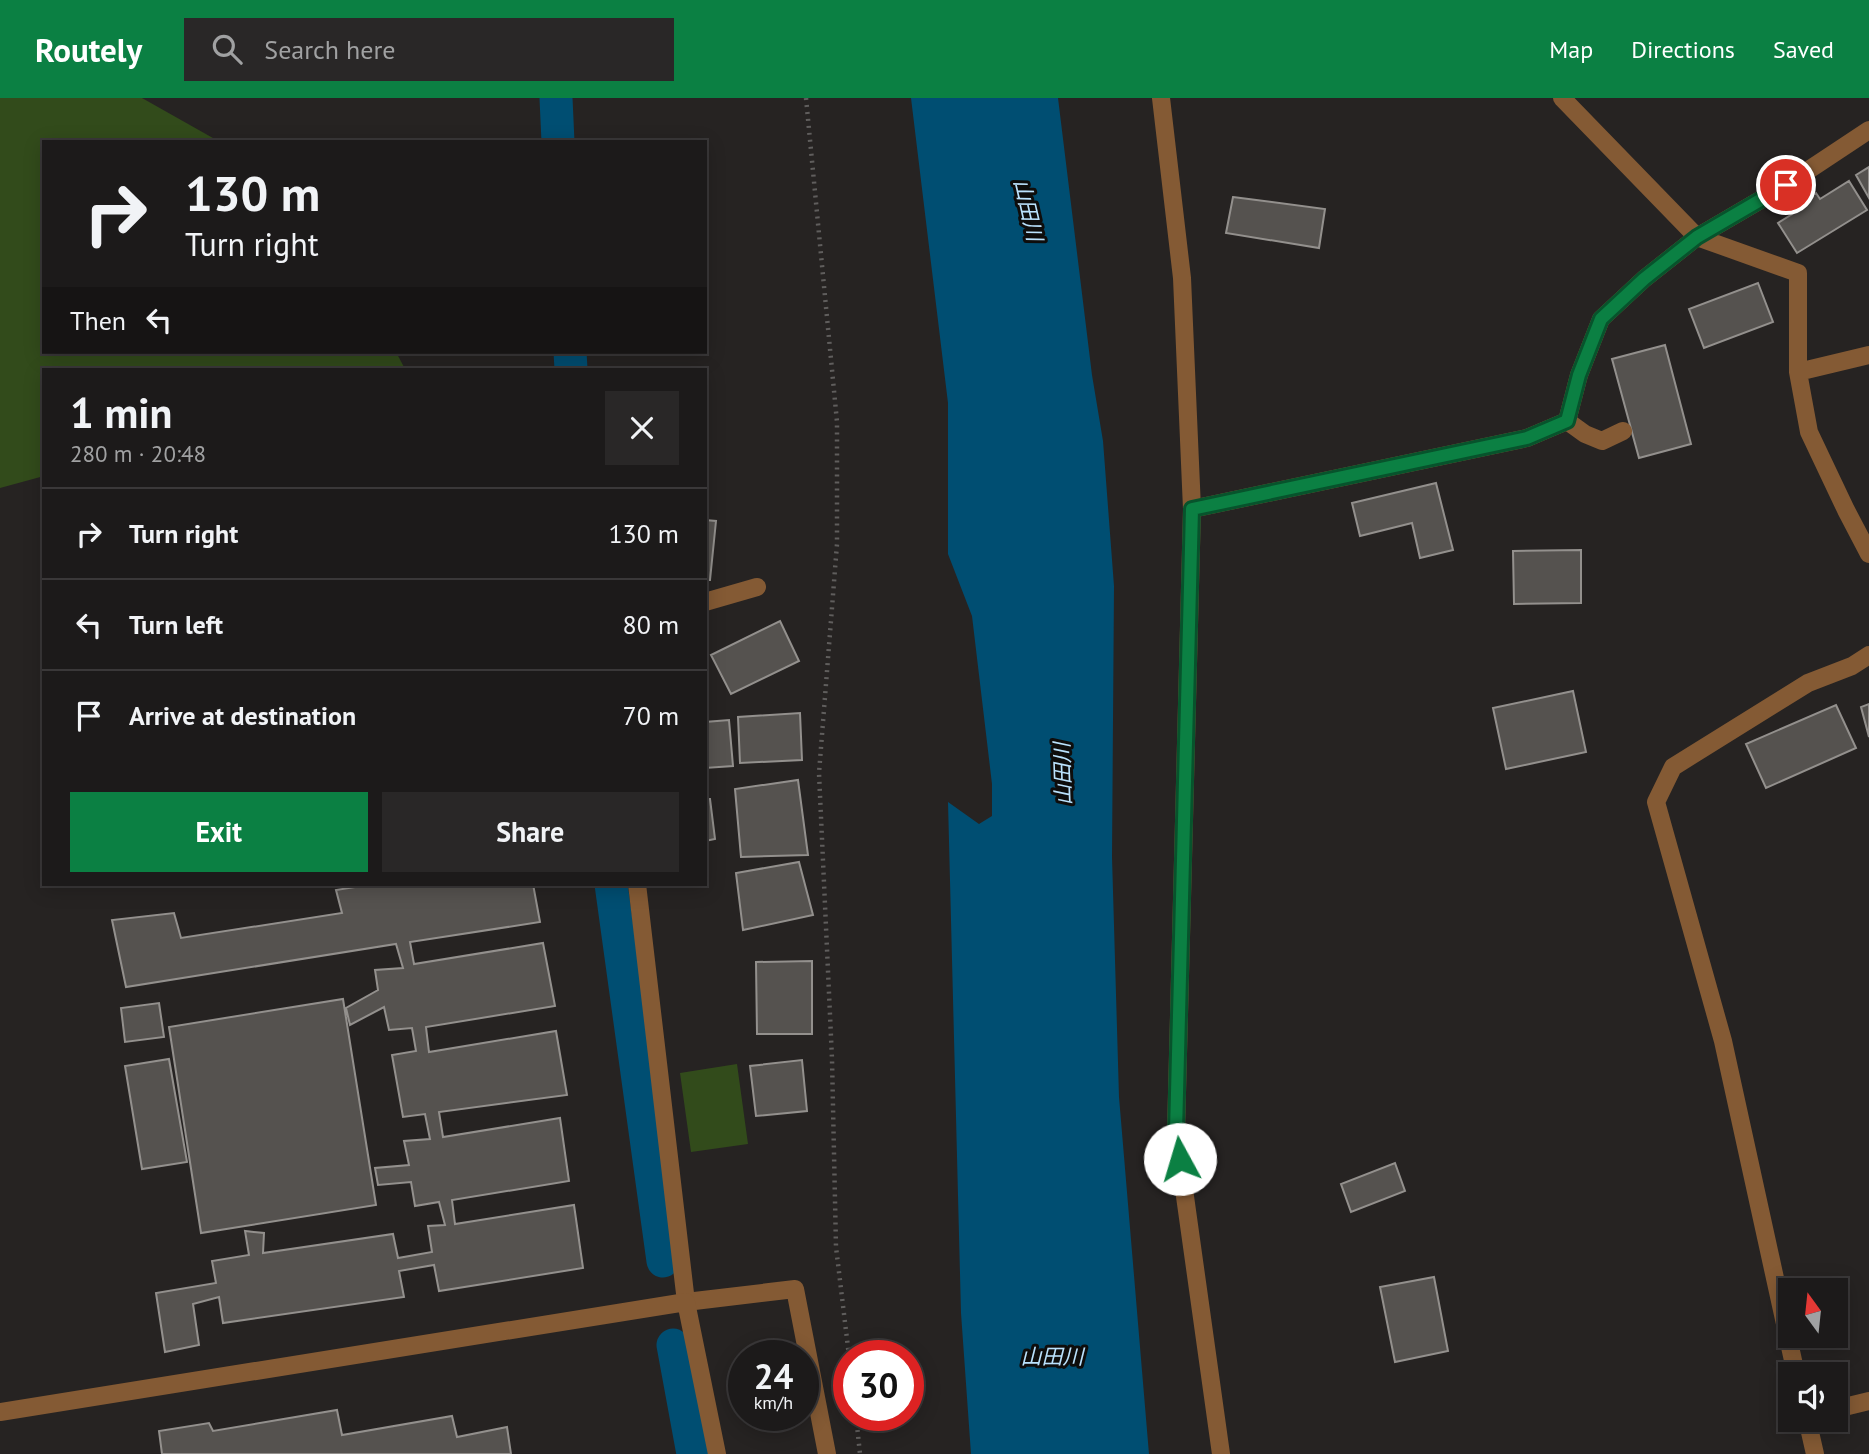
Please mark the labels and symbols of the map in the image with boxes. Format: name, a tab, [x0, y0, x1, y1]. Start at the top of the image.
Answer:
pin	[1756, 155, 1816, 215]
water label: 山田川	[1008, 176, 1049, 246]
water label: 山田川	[1048, 740, 1077, 806]
position arrow	[1143, 1122, 1217, 1196]
north arrow	[1778, 1278, 1848, 1348]
speed limit sign: 30	[833, 1340, 924, 1431]
water label: 山田川	[1021, 1343, 1085, 1370]

